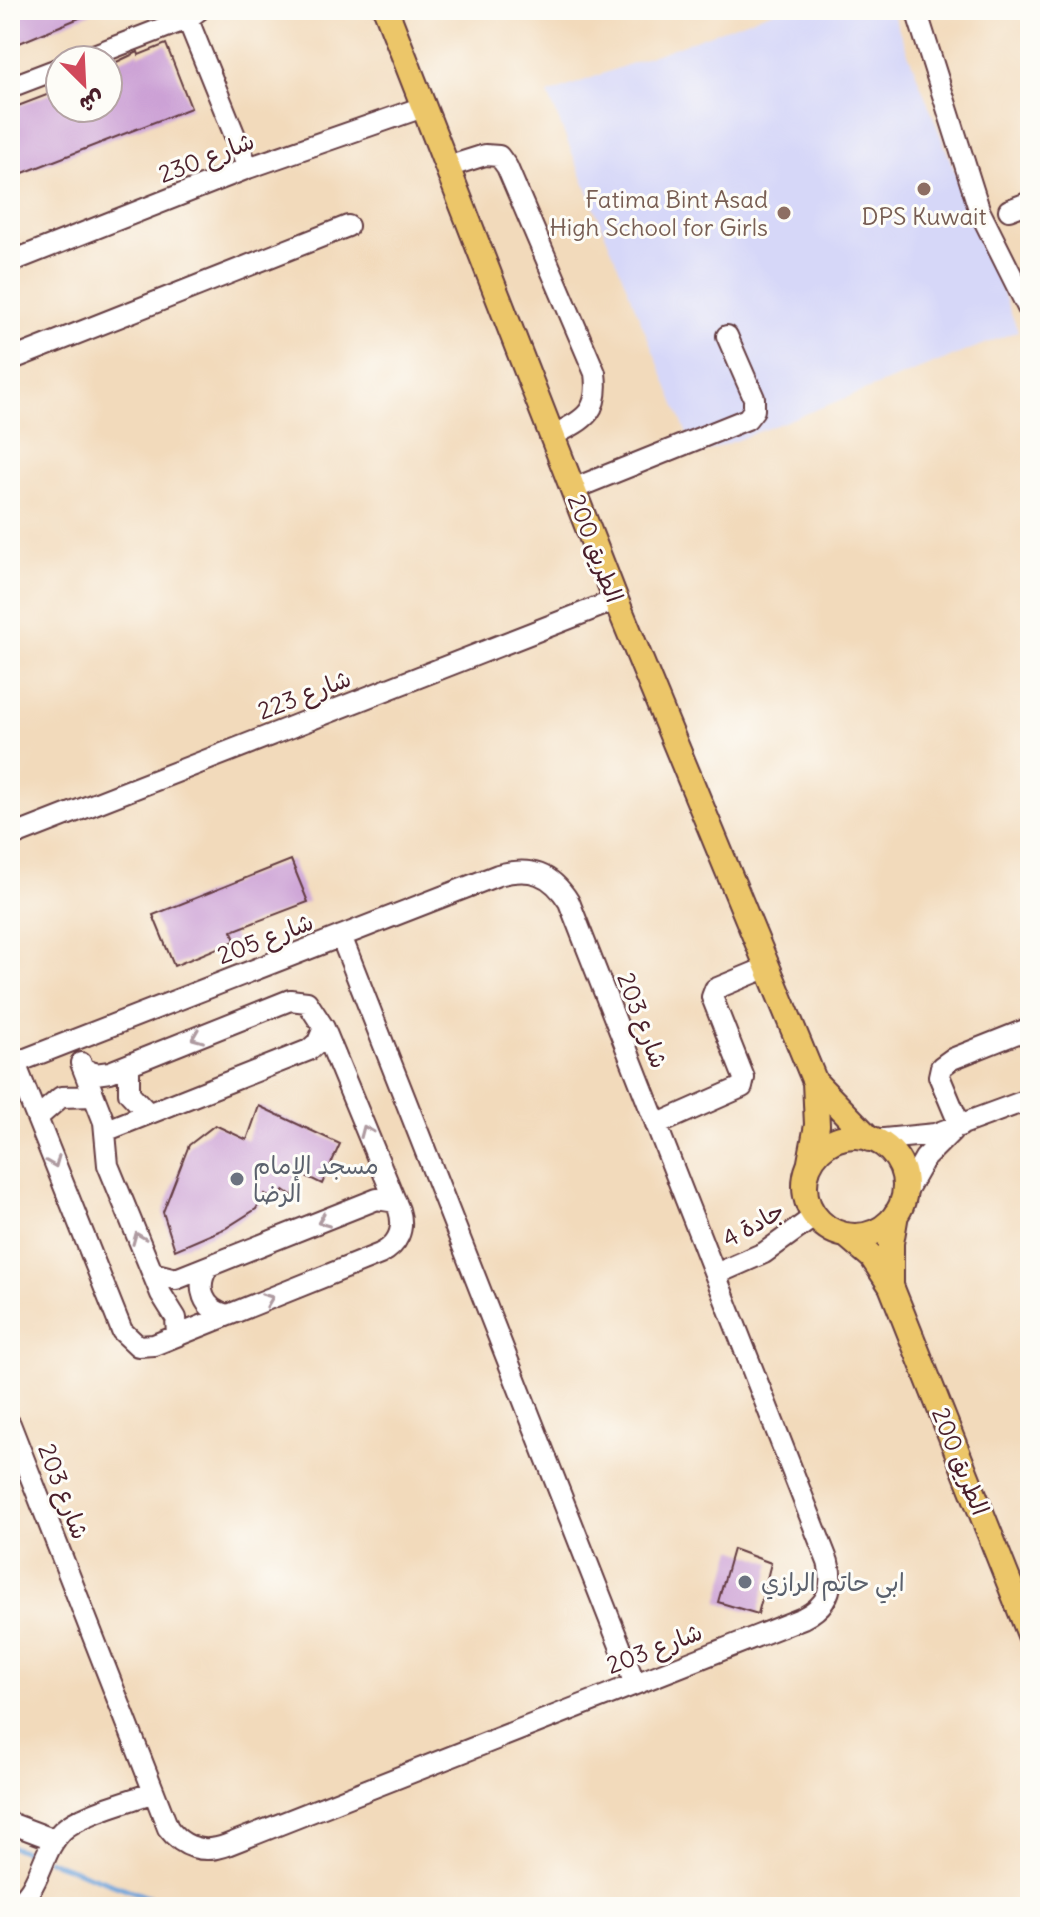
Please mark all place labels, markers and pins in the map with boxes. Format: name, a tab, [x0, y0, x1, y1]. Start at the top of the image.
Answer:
marker: DPS Kuwait	[915, 180, 933, 198]
place label: Fatima Bint Asad High School for Girls	[550, 184, 768, 242]
place label: DPS Kuwait	[861, 201, 987, 231]
marker: Fatima Bint Asad High School for Girls	[775, 204, 793, 222]
place label: مسجد الإمام الرضا	[253, 1150, 379, 1208]
marker: مسجد الإمام الرضا	[228, 1170, 246, 1188]
place label: ابي حاتم الرازي	[761, 1567, 905, 1604]
marker: ابي حاتم الرازي	[736, 1573, 754, 1591]

